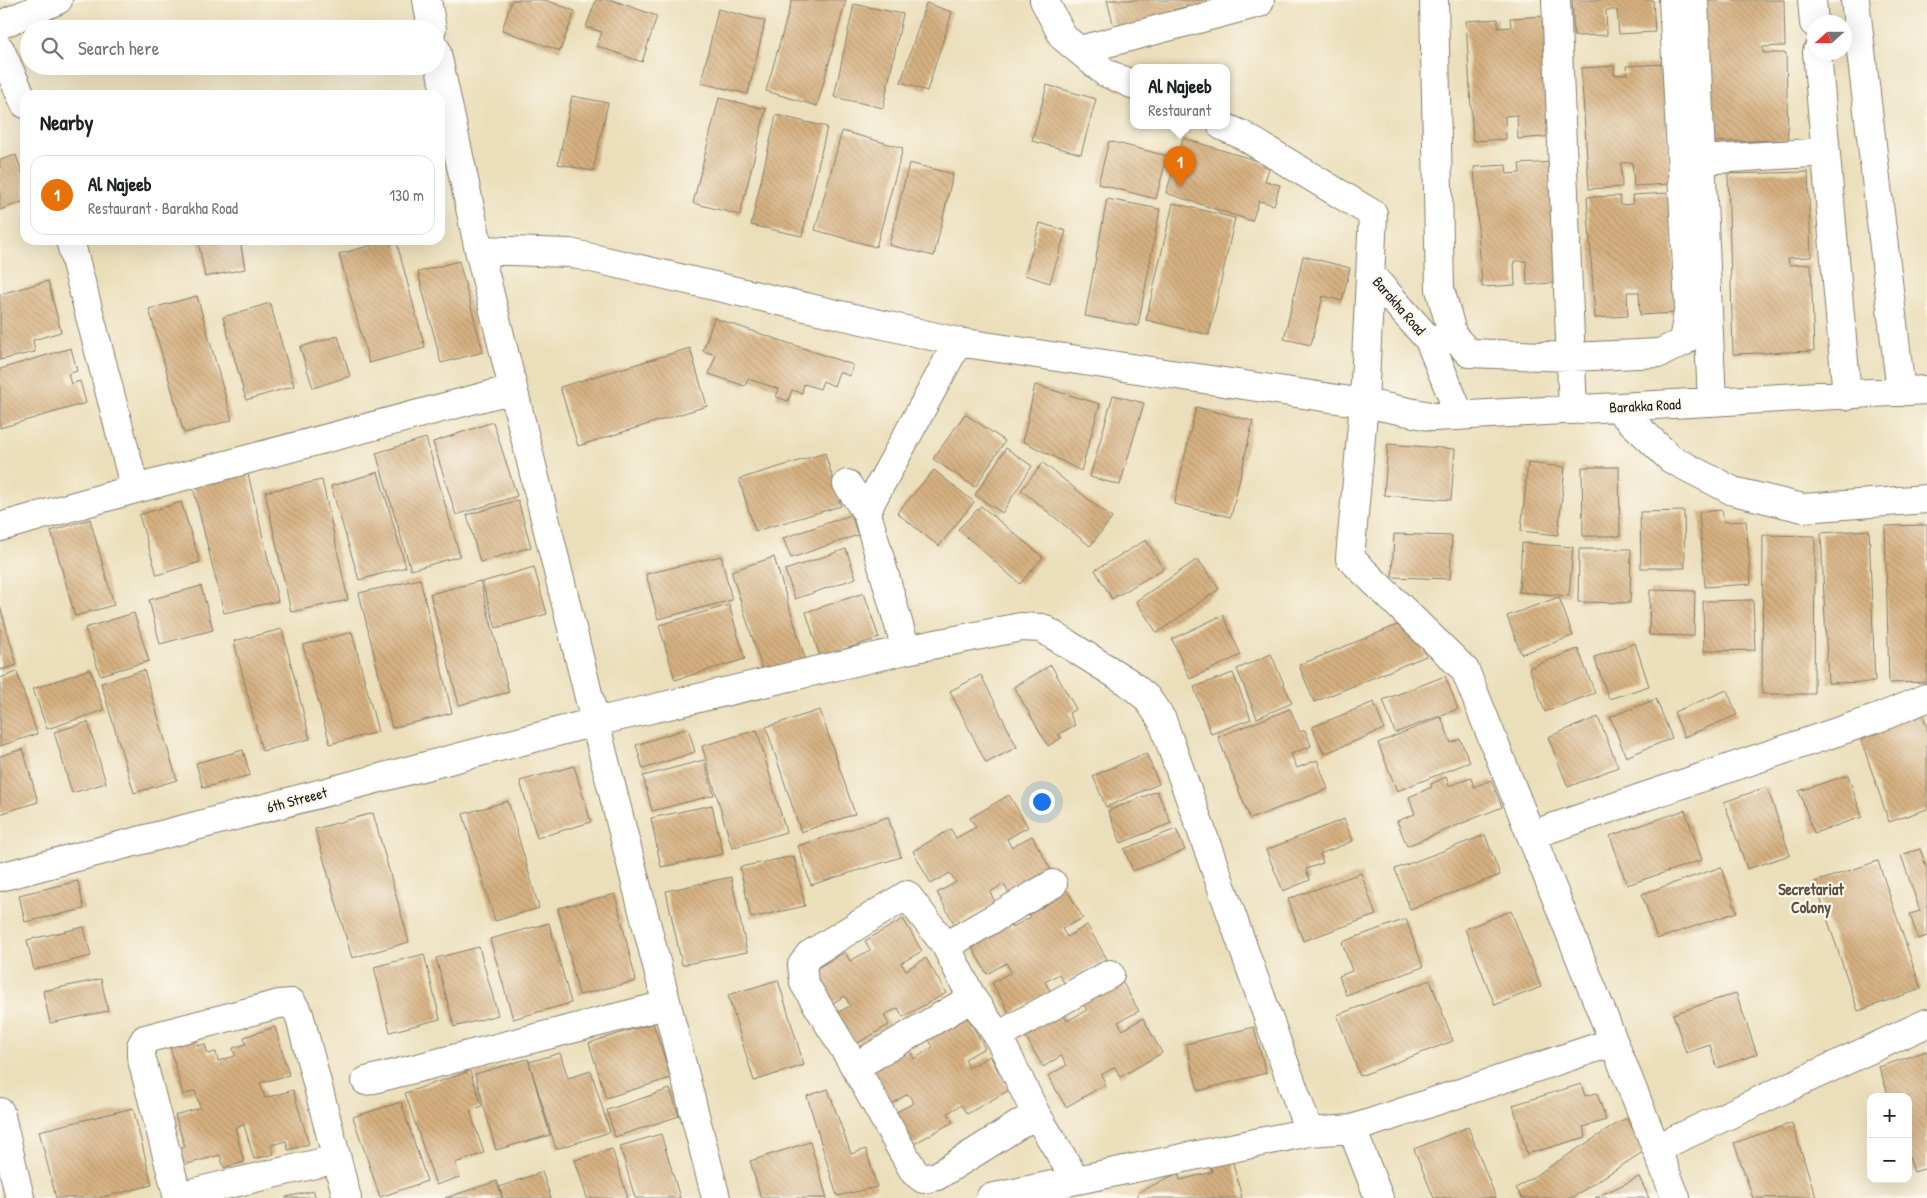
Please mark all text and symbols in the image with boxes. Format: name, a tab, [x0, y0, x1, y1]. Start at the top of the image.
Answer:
north arrow	[1807, 15, 1852, 60]
search box	[20, 20, 445, 75]
icon: search	[38, 34, 66, 62]
text: Search here	[78, 35, 159, 61]
popup	[1130, 64, 1230, 129]
text: Al Najeeb	[1148, 73, 1212, 99]
text: Restaurant	[1148, 99, 1211, 121]
text: Nearby	[40, 108, 93, 137]
pin: 1	[1164, 146, 1196, 187]
text: Al Najeeb	[88, 171, 152, 197]
text: 1	[54, 184, 60, 206]
text: 130 m	[389, 184, 424, 206]
text: Restaurant · Barakha Road	[88, 197, 238, 219]
street label: Barakha Road	[1368, 272, 1431, 340]
street label: Barakka Road	[1609, 393, 1681, 418]
street label: 6th Streeet	[264, 781, 330, 818]
your location	[1029, 789, 1055, 815]
district label: Secretariat Colony	[1778, 878, 1844, 919]
map controls	[1867, 1093, 1912, 1183]
button: +	[1867, 1093, 1912, 1138]
button: −	[1867, 1138, 1912, 1183]

